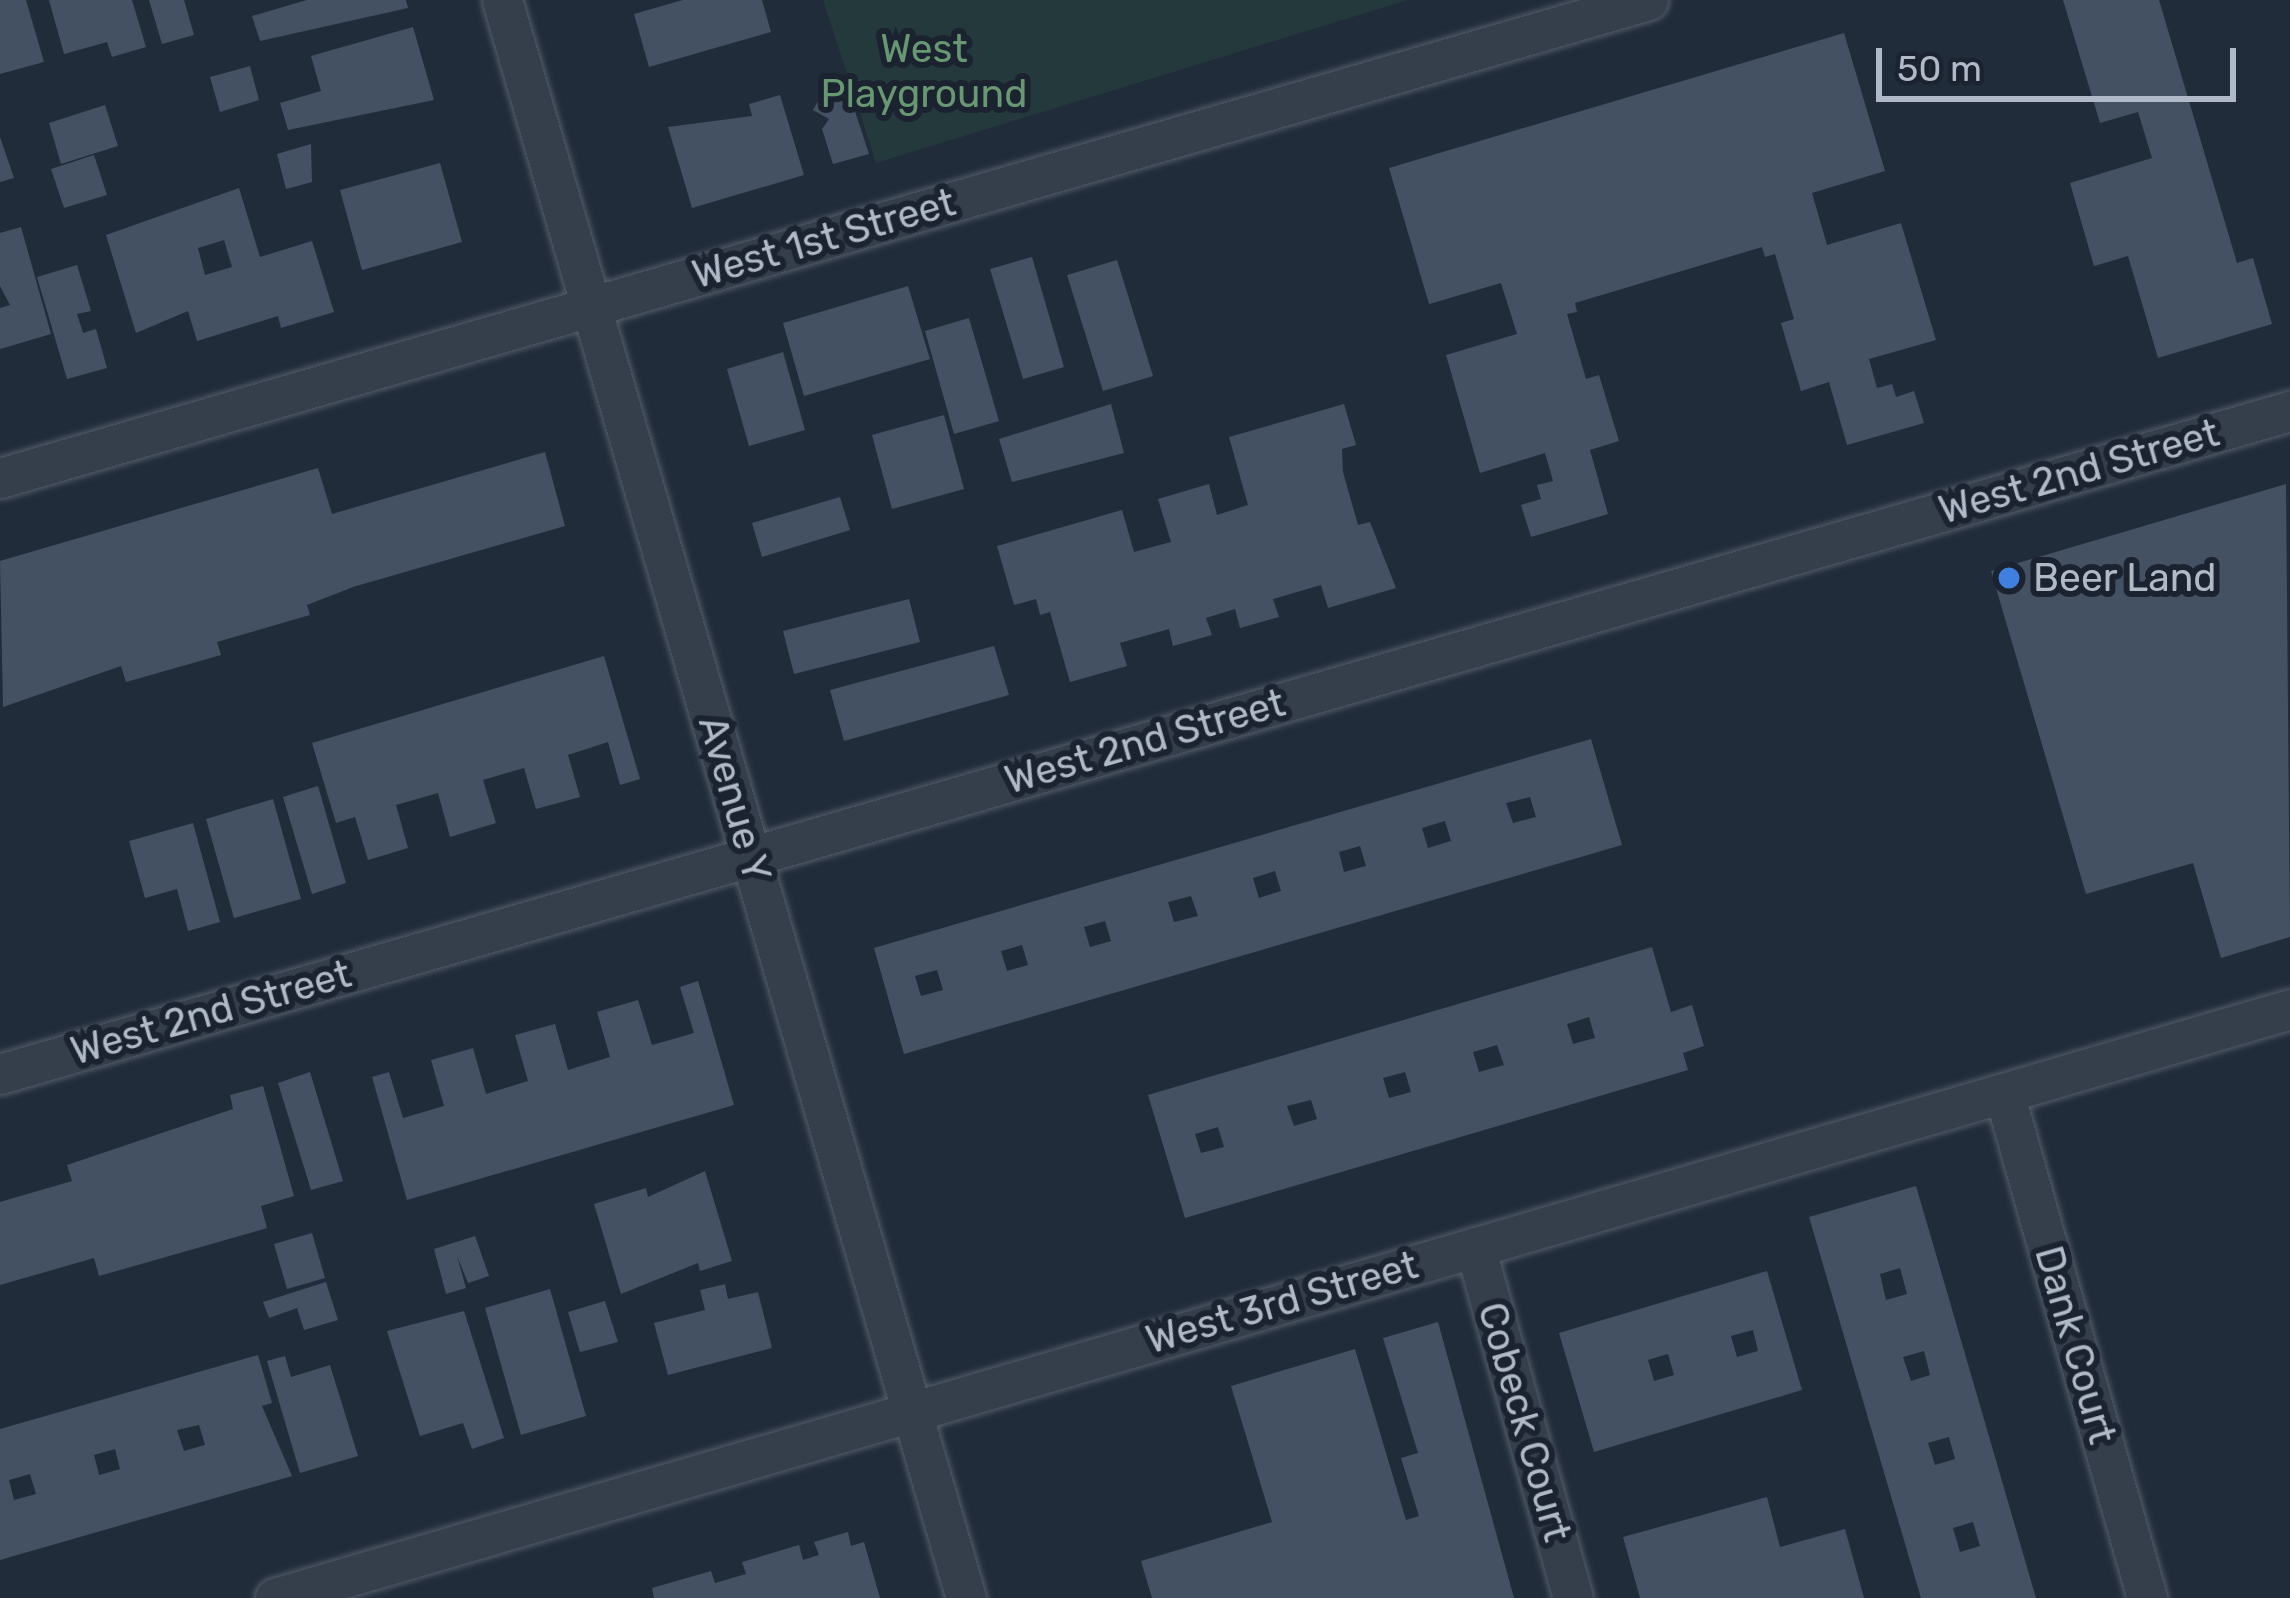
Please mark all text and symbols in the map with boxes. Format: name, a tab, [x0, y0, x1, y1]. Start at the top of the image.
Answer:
scale bar	[1882, 24, 2242, 98]
park label: West Playground	[821, 27, 1027, 118]
text: 50 m	[1897, 47, 1982, 90]
street label: West 1st Street	[687, 179, 961, 299]
street label: West 2nd Street	[1934, 410, 2224, 534]
place label: Beer Land	[2033, 555, 2217, 601]
marker: Beer Land	[1996, 565, 2022, 591]
street label: West 2nd Street	[1000, 680, 1290, 804]
street label: Avenue Y	[688, 710, 780, 888]
street label: West 2nd Street	[66, 951, 356, 1075]
street label: Dank Court	[2024, 1241, 2126, 1449]
street label: West 3rd Street	[1141, 1242, 1423, 1364]
street label: Cobeck Court	[1468, 1297, 1580, 1547]

